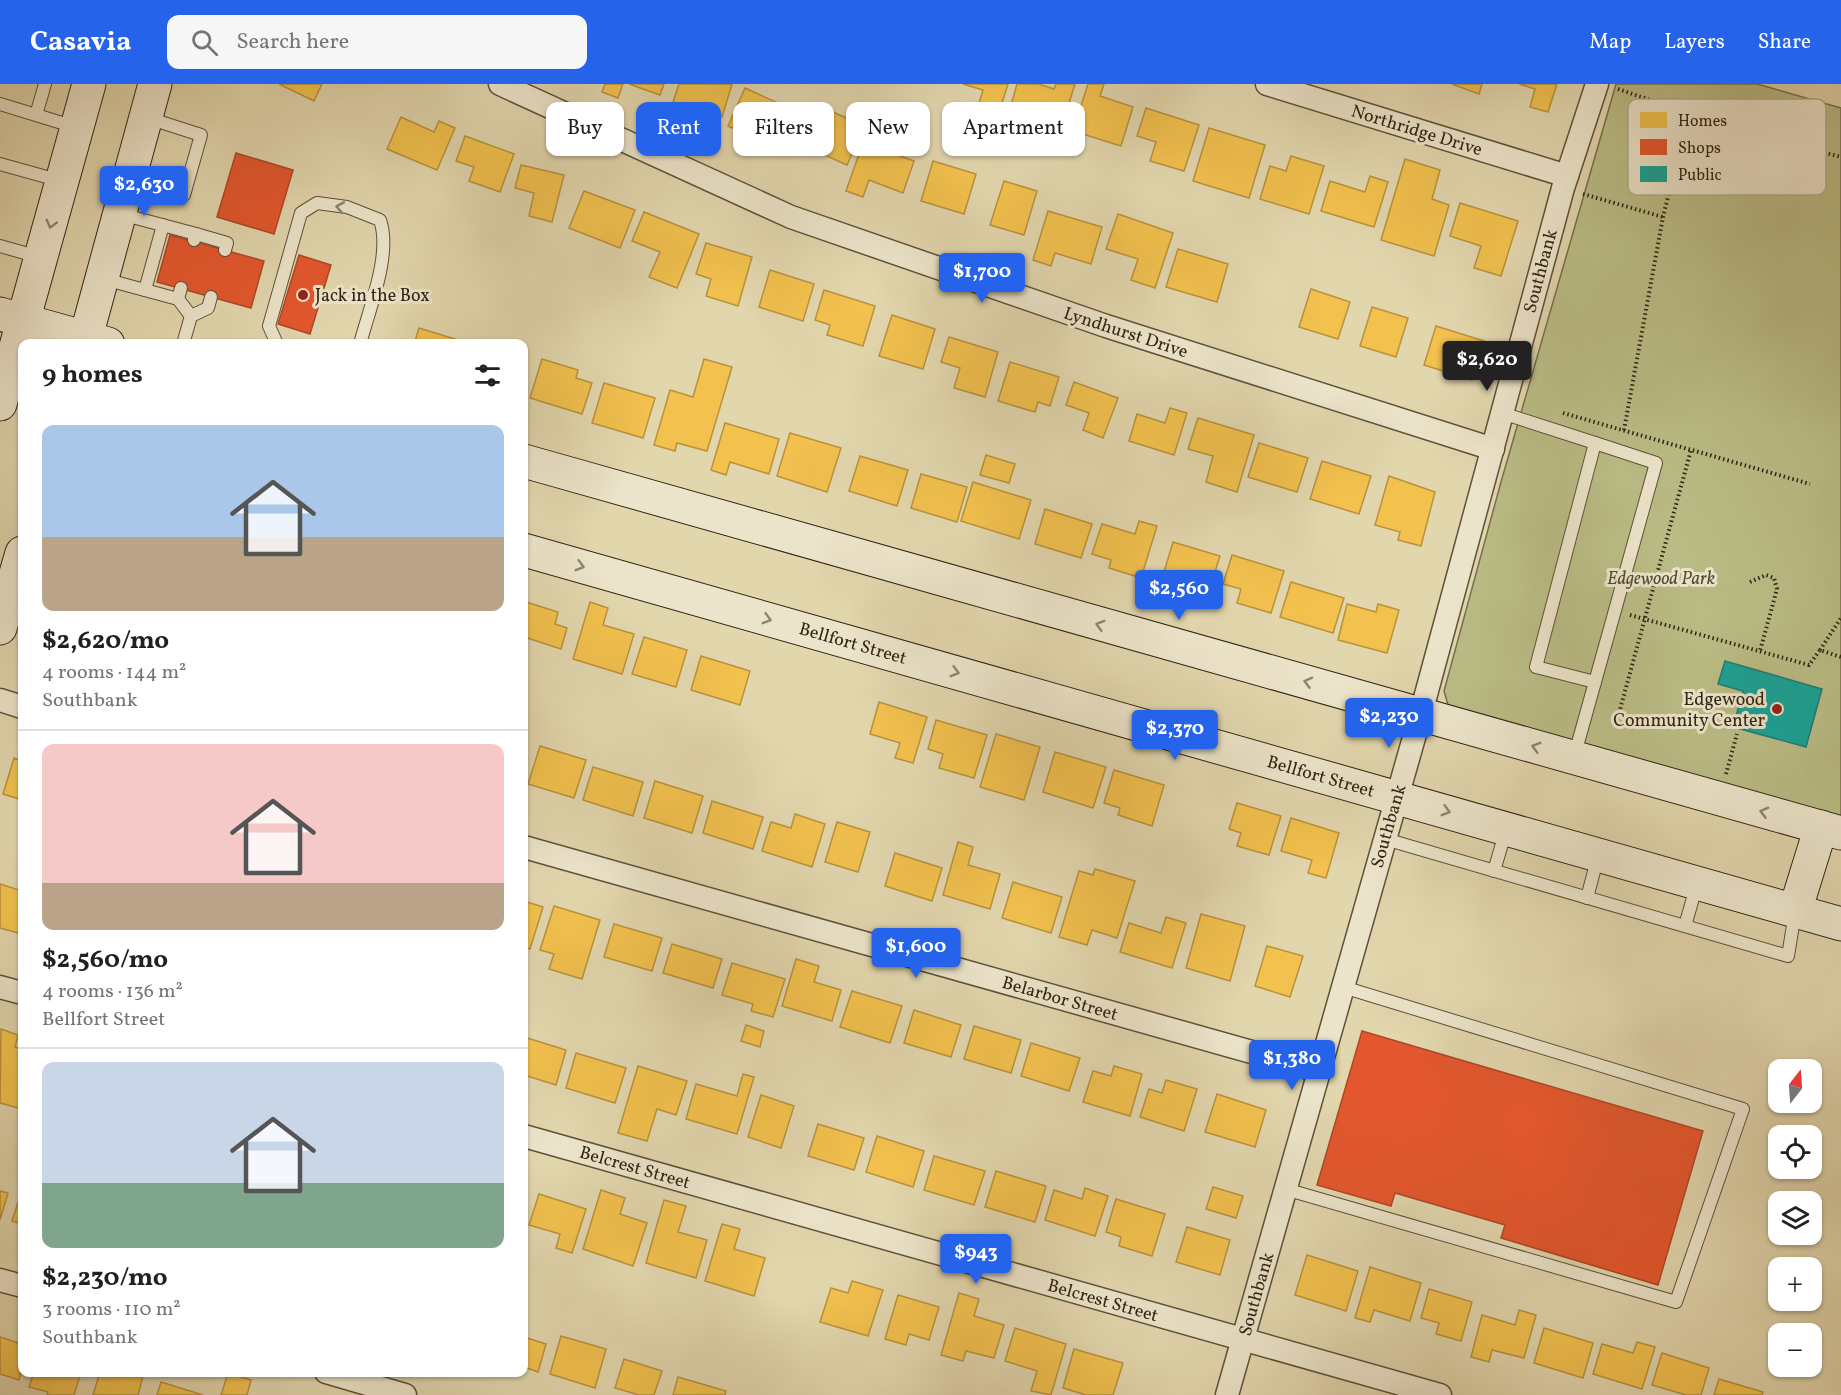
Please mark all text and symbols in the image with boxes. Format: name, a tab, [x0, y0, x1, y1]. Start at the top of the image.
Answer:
search box	[167, 15, 587, 69]
text: Casavia	[30, 23, 131, 62]
icon: search	[188, 26, 221, 59]
text: Search here	[236, 27, 349, 58]
text: Map	[1589, 28, 1631, 57]
text: Layers	[1664, 28, 1725, 57]
text: Share	[1758, 28, 1811, 57]
legend	[1628, 99, 1826, 195]
street label: Northridge Drive	[1348, 100, 1485, 163]
chip: Buy	[546, 102, 624, 156]
chip: Rent	[636, 102, 721, 156]
chip: Filters	[733, 102, 834, 156]
chip: New	[846, 102, 930, 156]
chip: Apartment	[942, 102, 1085, 156]
text: Homes	[1678, 111, 1727, 133]
text: Shops	[1678, 138, 1721, 160]
text: Public	[1678, 165, 1722, 187]
pin: $2,630	[95, 166, 193, 217]
text: $2,630	[114, 171, 174, 199]
one-way arrow	[335, 201, 345, 214]
one-way arrow	[45, 219, 58, 229]
street label: Southbank	[1518, 226, 1565, 316]
pin: $1,700	[933, 253, 1031, 304]
text: $1,700	[953, 258, 1011, 286]
place label: Jack in the Box	[315, 284, 430, 309]
marker: Jack in the Box	[296, 288, 310, 302]
street label: Lyndhurst Drive	[1060, 302, 1191, 365]
pin: $2,620	[1438, 341, 1536, 392]
text: $2,620	[1457, 346, 1517, 374]
text: 9 homes	[42, 357, 143, 393]
icon: filters	[471, 359, 504, 392]
icon: home	[219, 464, 327, 572]
one-way arrow	[574, 559, 585, 571]
park label: Edgewood Park	[1607, 567, 1715, 592]
pin: $2,560	[1130, 570, 1228, 621]
text: $2,560	[1149, 575, 1209, 603]
one-way arrow	[761, 612, 772, 624]
street label: Bellfort Street	[796, 617, 909, 672]
one-way arrow	[1095, 620, 1106, 632]
text: $2,620/mo	[42, 623, 169, 659]
text: 4 rooms · 144 m²	[42, 659, 187, 687]
one-way arrow	[949, 665, 960, 677]
one-way arrow	[1303, 677, 1314, 689]
text: Southbank	[42, 687, 138, 715]
place label: Edgewood Community Center	[1613, 688, 1765, 734]
pin: $2,230	[1340, 698, 1438, 749]
marker: Edgewood Community Center	[1770, 702, 1784, 716]
text: $2,230	[1359, 703, 1419, 731]
pin: $2,370	[1126, 710, 1224, 761]
text: $2,370	[1146, 715, 1204, 743]
one-way arrow	[1531, 742, 1542, 754]
street label: Bellfort Street	[1264, 750, 1377, 805]
street label: Southbank	[1366, 781, 1413, 871]
icon: home	[219, 783, 327, 891]
one-way arrow	[1440, 804, 1451, 816]
one-way arrow	[1759, 807, 1769, 820]
pin: $1,600	[867, 928, 965, 979]
text: $1,600	[886, 933, 946, 961]
text: $2,560/mo	[42, 942, 168, 978]
street label: Belarbor Street	[999, 971, 1120, 1028]
text: 4 rooms · 136 m²	[42, 978, 183, 1006]
text: Bellfort Street	[42, 1006, 165, 1034]
pin: $1,380	[1243, 1040, 1341, 1091]
text: $1,380	[1263, 1045, 1321, 1073]
north arrow	[1768, 1059, 1822, 1113]
map controls	[1768, 1059, 1822, 1377]
icon: home	[219, 1101, 327, 1209]
button: locate	[1768, 1125, 1822, 1179]
street label: Belcrest Street	[576, 1141, 693, 1196]
button: layers	[1768, 1191, 1822, 1245]
pin: $943	[940, 1234, 1012, 1285]
text: $943	[954, 1239, 998, 1267]
street label: Southbank	[1234, 1249, 1281, 1339]
button: +	[1768, 1257, 1822, 1311]
text: $2,230/mo	[42, 1260, 168, 1296]
street label: Belcrest Street	[1044, 1274, 1161, 1329]
text: 3 rooms · 110 m²	[42, 1296, 181, 1324]
button: −	[1768, 1323, 1822, 1377]
text: Southbank	[42, 1324, 138, 1352]

